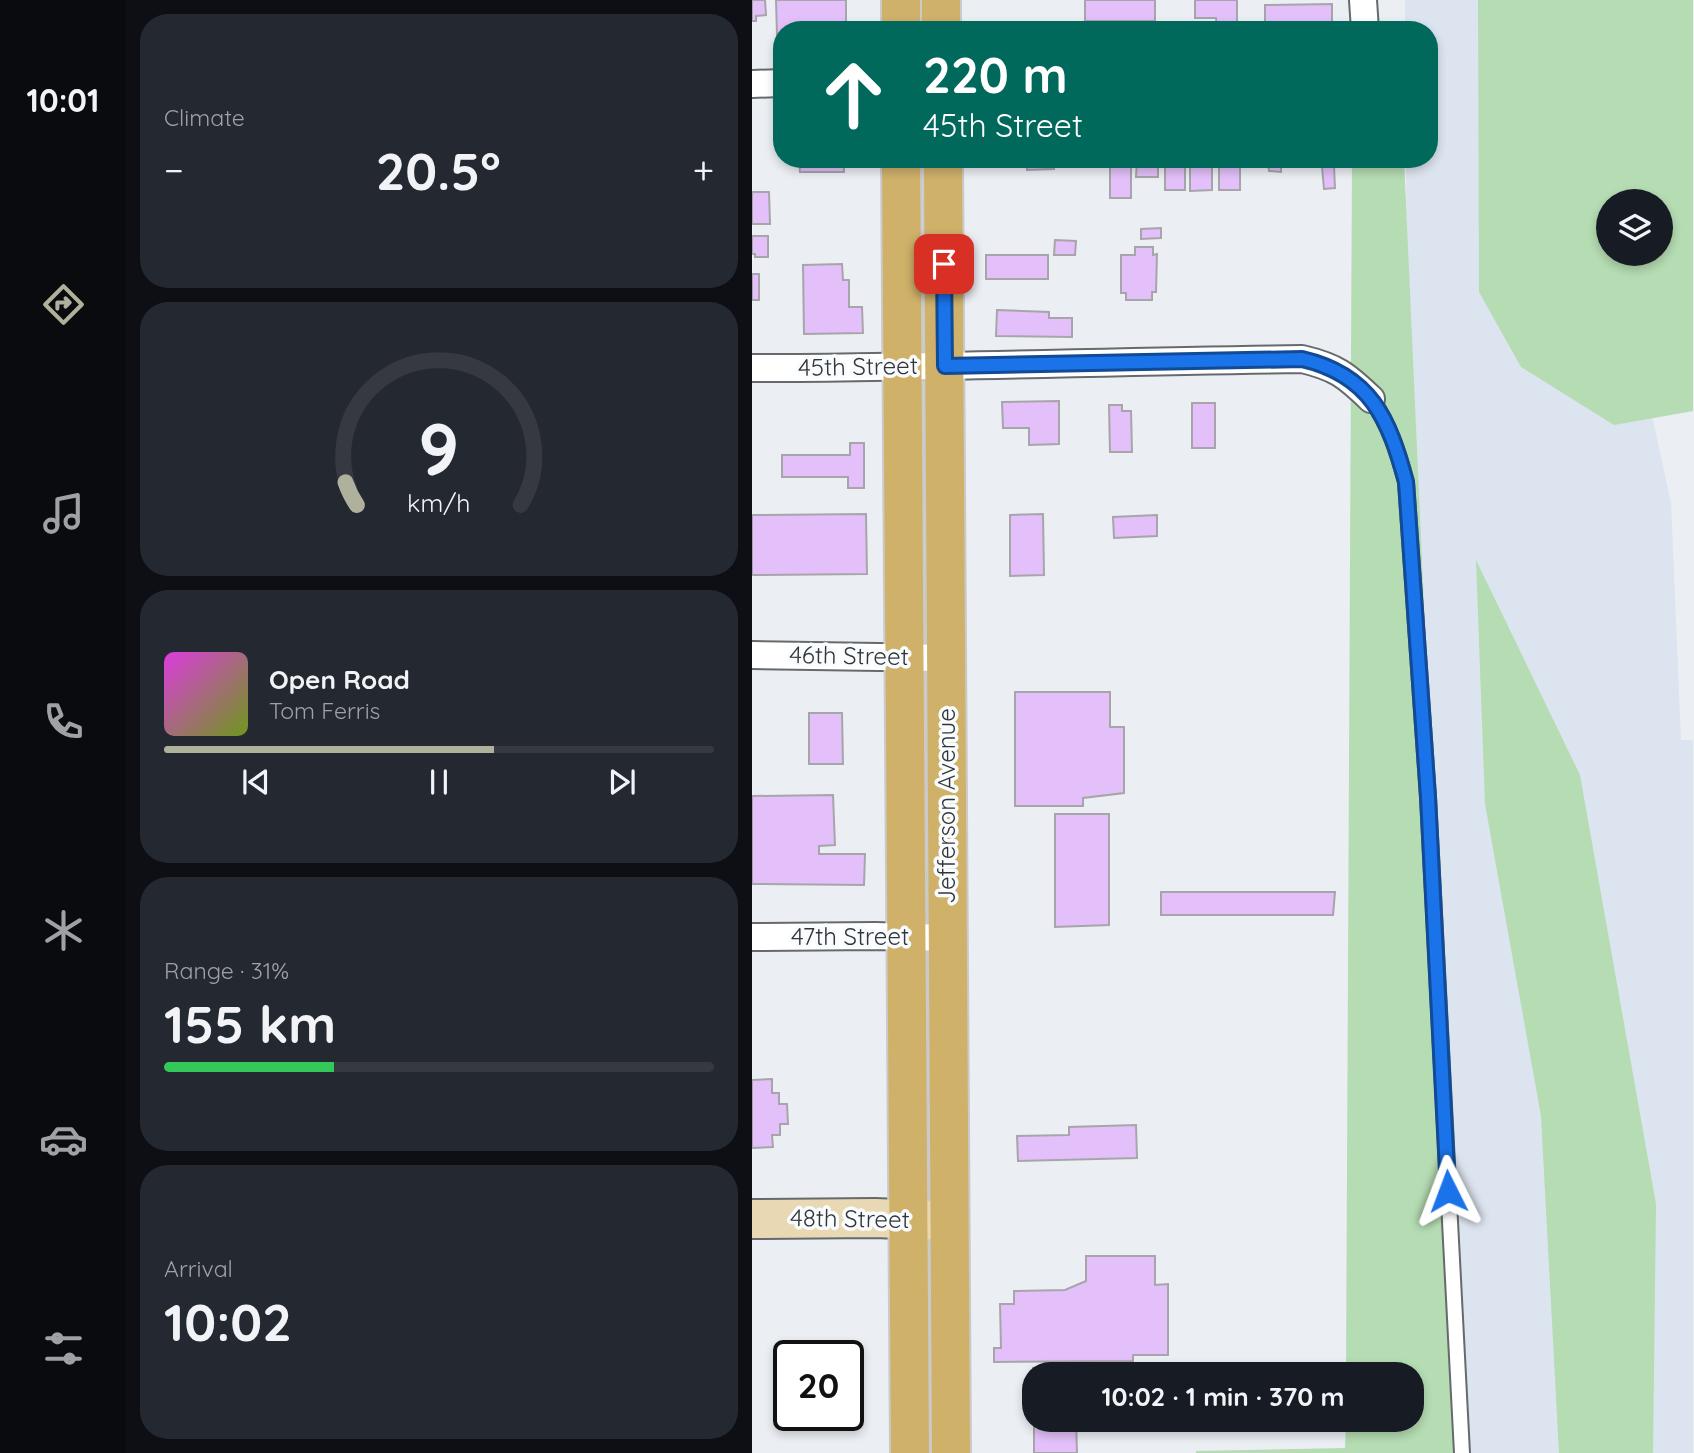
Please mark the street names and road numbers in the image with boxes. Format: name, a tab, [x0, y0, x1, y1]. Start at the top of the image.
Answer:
street label: 45th Street	[798, 350, 918, 382]
street label: 46th Street	[789, 639, 909, 671]
street label: Jefferson Avenue	[931, 708, 961, 904]
street label: 47th Street	[791, 921, 909, 951]
street label: 48th Street	[790, 1202, 910, 1234]

